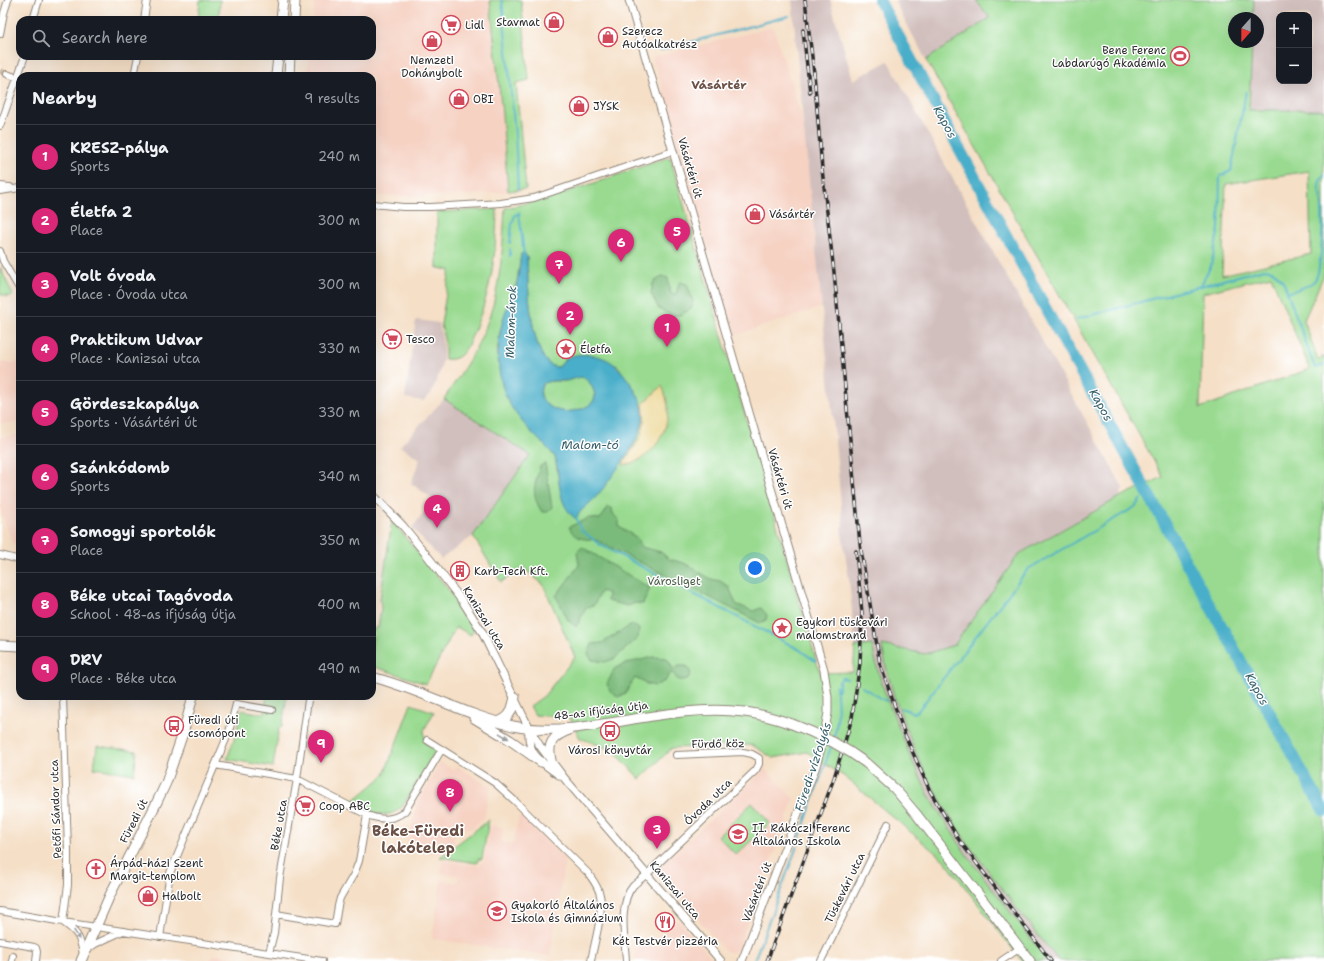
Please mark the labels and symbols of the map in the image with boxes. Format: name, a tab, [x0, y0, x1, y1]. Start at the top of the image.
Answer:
shop icon: Stavmat	[543, 11, 565, 33]
north arrow	[1228, 12, 1264, 48]
supermarket icon: Lidl	[440, 14, 462, 36]
place label: Stavmat	[496, 15, 540, 30]
place label: Lidl	[465, 18, 485, 33]
place label: Szerecz Autóalkatrész	[622, 24, 697, 52]
shop icon: Szerecz Autóalkatrész	[597, 26, 619, 48]
shop icon: Nemzeti Dohánybolt	[421, 30, 443, 52]
place label: Bene Ferenc Labdarúgó Akadémia	[1052, 43, 1166, 71]
sports icon: Bene Ferenc Labdarúgó Akadémia	[1169, 45, 1191, 67]
place label: Nemzeti Dohánybolt	[401, 53, 463, 81]
district label: Vásártér	[691, 77, 747, 93]
shop icon: OBI	[448, 88, 470, 110]
place label: OBI	[473, 92, 494, 107]
shop icon: JYSK	[568, 95, 590, 117]
place label: JYSK	[593, 99, 619, 114]
water label: Kapos	[930, 103, 960, 141]
street label: Vásártéri út	[674, 135, 706, 201]
shop icon: Vásártér	[744, 203, 766, 225]
place label: Vásártér	[769, 207, 815, 222]
pin: 5	[664, 218, 690, 251]
pin: 6	[608, 229, 634, 262]
pin: 7	[546, 251, 572, 284]
water label: Malom-árok	[502, 286, 520, 358]
pin: 2	[557, 302, 583, 335]
pin: 1	[654, 314, 680, 347]
supermarket icon: Tesco	[381, 328, 403, 350]
place label: Tesco	[406, 332, 435, 347]
place icon: Életfa	[555, 338, 577, 360]
place label: Életfa	[580, 341, 611, 357]
water label: Kapos	[1086, 386, 1116, 424]
water label: Malom-tó	[561, 437, 619, 453]
street label: Vásártéri út	[764, 446, 796, 512]
pin: 4	[424, 495, 450, 528]
your location	[745, 558, 765, 578]
building icon: Karb-Tech Kft.	[449, 560, 471, 582]
place label: Karb-Tech Kft.	[474, 564, 548, 579]
park label: Városliget	[647, 574, 701, 589]
street label: Kanizsai utca	[459, 584, 509, 653]
place label: Egykori tüskevári malomstrand	[796, 615, 888, 643]
place icon: Egykori tüskevári malomstrand	[771, 617, 793, 639]
water label: Kapos	[1242, 670, 1272, 708]
street label: 48-as ifjúság útja	[553, 698, 649, 724]
place label: Füredi úti csomópont	[188, 713, 246, 741]
bus stop icon: Füredi úti csomópont	[163, 715, 185, 737]
bus stop icon: Városi könyvtár	[599, 720, 621, 742]
water label: Füredi-vízfolyás	[791, 720, 835, 814]
pin: 9	[308, 730, 334, 763]
one-way arrow	[498, 733, 510, 740]
street label: Fürdő köz	[691, 736, 745, 752]
place label: Városi könyvtár	[568, 743, 652, 758]
street label: Petőfi Sándor utca	[47, 759, 65, 859]
street label: Óvoda utca	[680, 775, 735, 829]
pin: 8	[437, 779, 463, 812]
supermarket icon: Coop ABC	[294, 795, 316, 817]
street label: Füredi út	[116, 796, 152, 846]
street label: Béke utca	[267, 798, 291, 852]
place label: Coop ABC	[319, 799, 370, 814]
pin: 3	[644, 816, 670, 849]
district label: Béke-Füredi lakótelep	[372, 821, 464, 858]
place label: II. Rákóczi Ferenc Általános Iskola	[752, 821, 851, 849]
school or university icon: II. Rákóczi Ferenc Általános Iskola	[727, 823, 749, 845]
street label: Tüskevári utca	[821, 850, 869, 926]
place label: Árpád-házi Szent Margit-templom	[110, 855, 204, 884]
church icon: Árpád-házi Szent Margit-templom	[85, 858, 107, 880]
street label: Kanizsai utca	[646, 858, 704, 922]
street label: Vásártéri út	[739, 860, 775, 924]
shop icon: Halbolt	[137, 885, 159, 907]
place label: Halbolt	[162, 889, 201, 904]
place label: Gyakorló Általános Iskola és Gimnázium	[511, 897, 623, 926]
school or university icon: Gyakorló Általános Iskola és Gimnázium	[486, 900, 508, 922]
restaurant icon: Két Testvér pizzéria	[654, 911, 676, 933]
one-way arrow	[73, 930, 81, 941]
place label: Két Testvér pizzéria	[612, 934, 718, 949]

